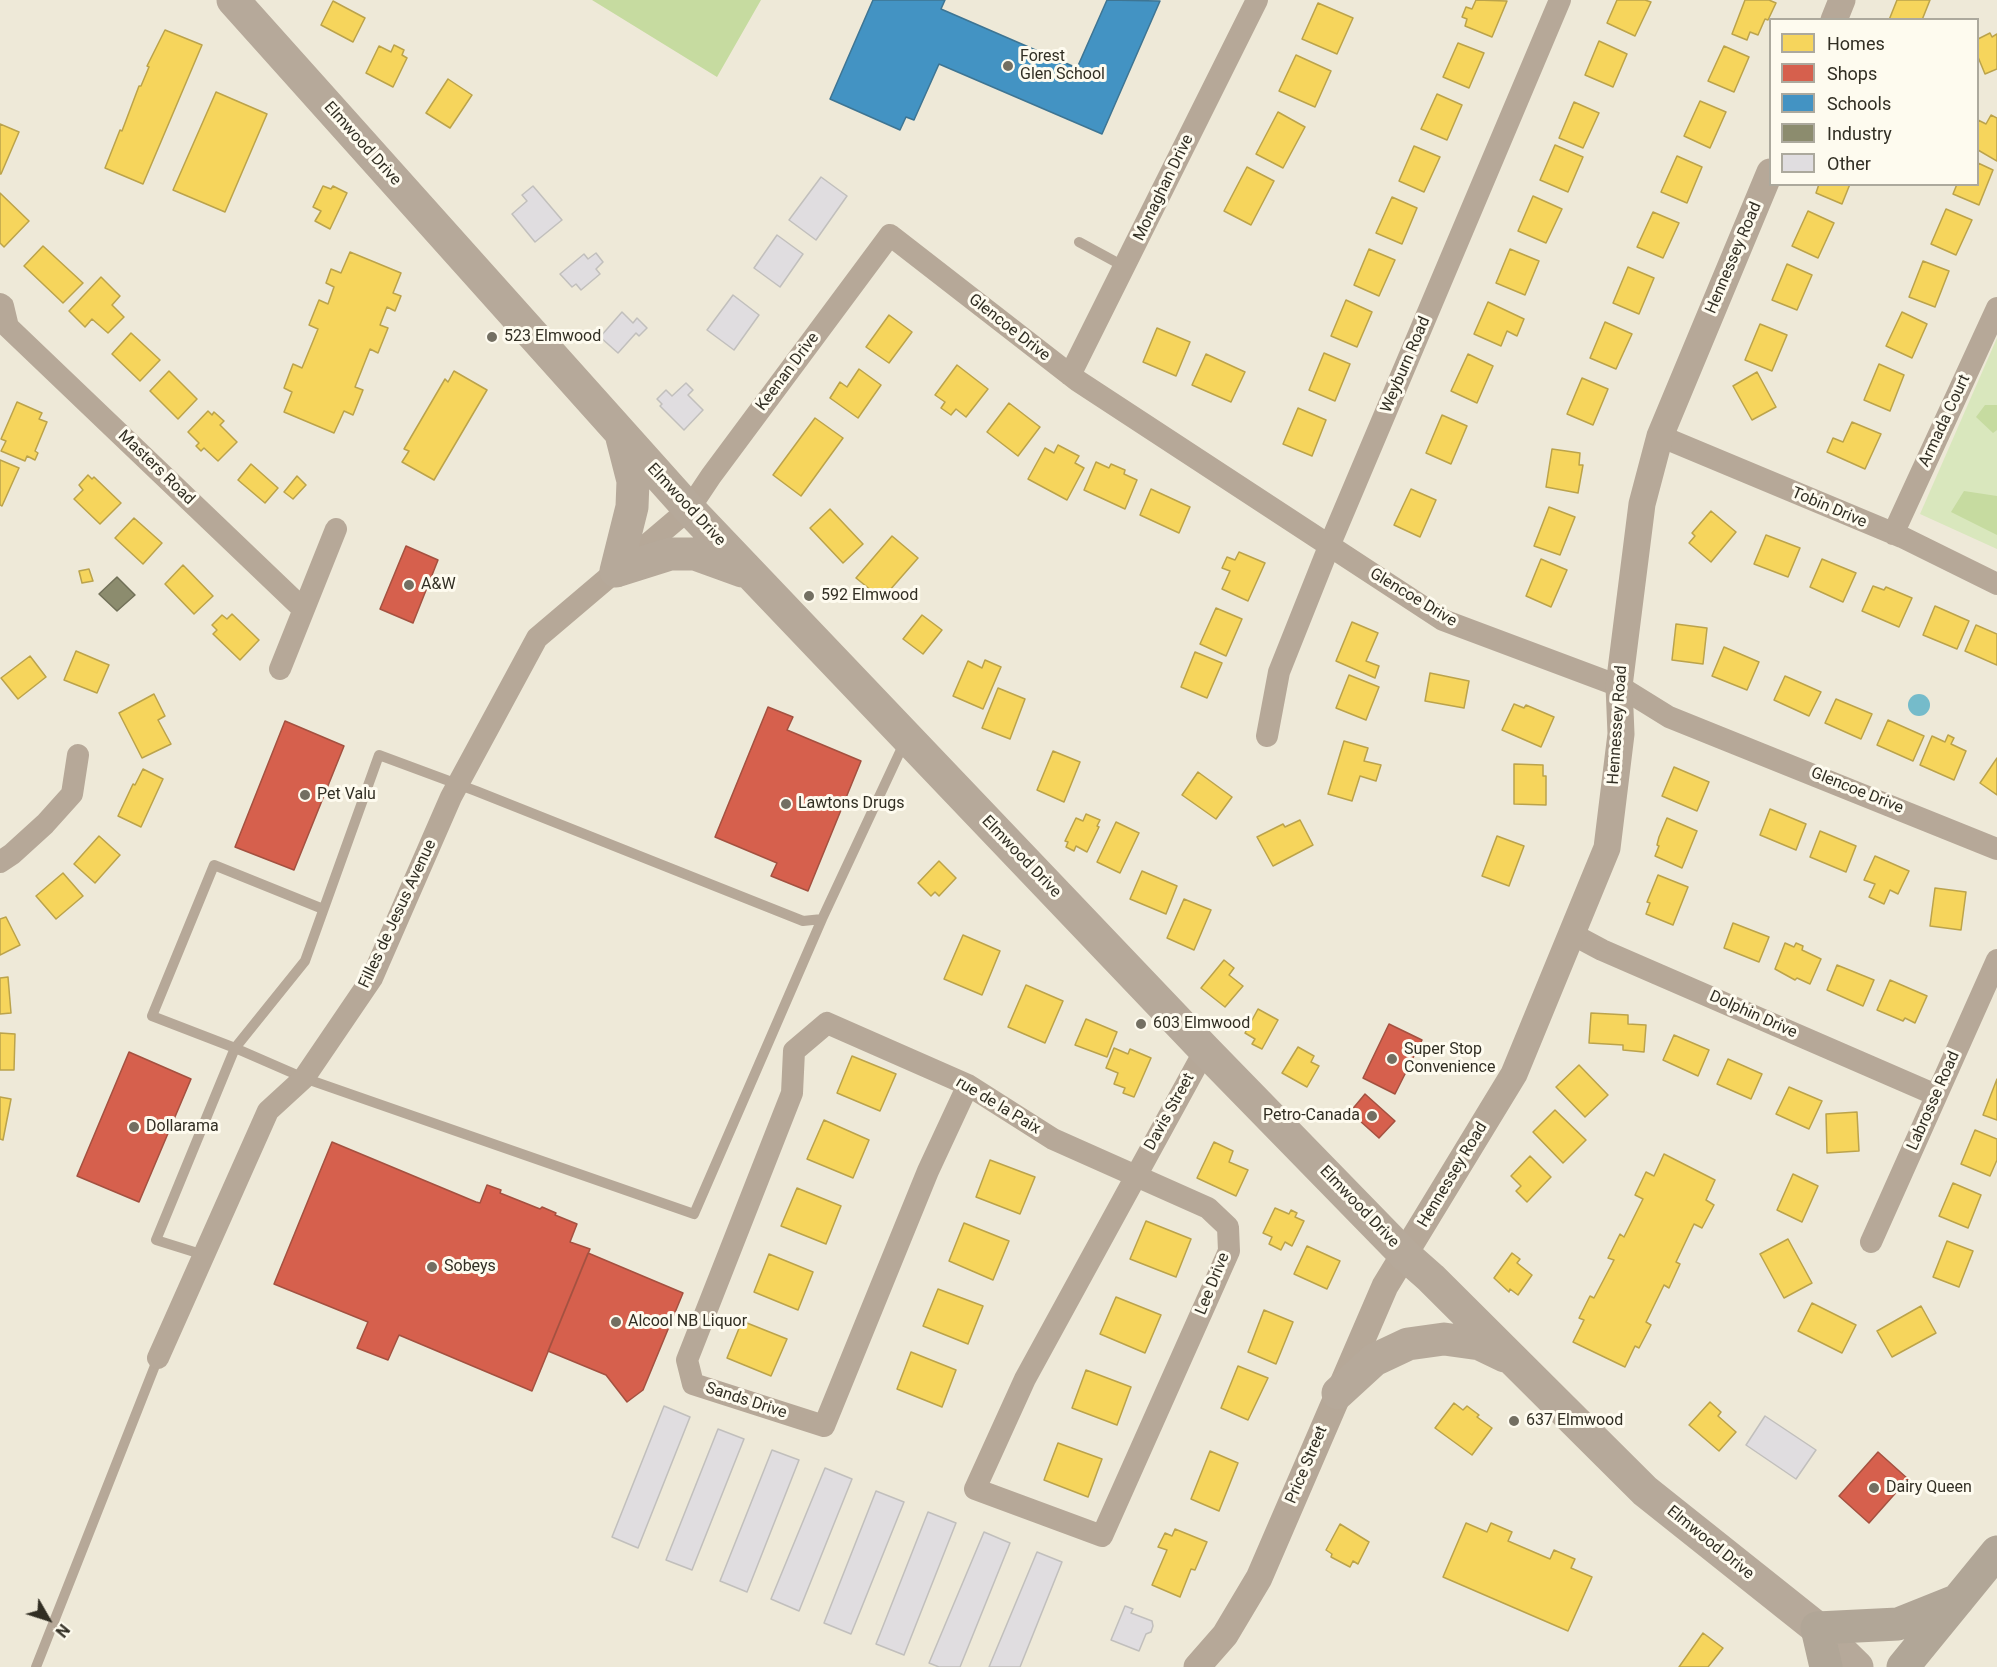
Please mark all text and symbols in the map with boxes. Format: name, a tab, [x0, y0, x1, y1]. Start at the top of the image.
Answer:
legend	[1769, 18, 1979, 186]
text: Homes	[1827, 33, 1885, 54]
place label: Forest Glen School	[1020, 47, 1105, 85]
marker: Forest Glen School	[1001, 59, 1015, 73]
text: Shops	[1827, 63, 1877, 84]
text: Schools	[1827, 93, 1891, 114]
street label: Elmwood Drive	[319, 98, 405, 190]
text: Industry	[1827, 123, 1892, 144]
street label: Monaghan Drive	[1130, 132, 1198, 244]
text: Other	[1827, 153, 1871, 174]
street label: Hennessey Road	[1702, 199, 1766, 317]
street label: Glencoe Drive	[964, 290, 1054, 366]
street label: Weyburn Road	[1377, 314, 1435, 416]
place label: 523 Elmwood	[504, 327, 601, 347]
street label: Keenan Drive	[752, 329, 824, 415]
marker: 523 Elmwood	[485, 330, 499, 344]
street label: Armada Court	[1915, 372, 1975, 470]
street label: Masters Road	[114, 427, 198, 509]
street label: Elmwood Drive	[643, 460, 729, 550]
street label: Tobin Drive	[1789, 484, 1869, 532]
street label: Glencoe Drive	[1366, 565, 1460, 631]
place label: A&W	[421, 575, 456, 595]
marker: A&W	[402, 578, 416, 592]
place label: 592 Elmwood	[821, 586, 918, 606]
marker: 592 Elmwood	[802, 589, 816, 603]
street label: Hennessey Road	[1604, 665, 1632, 785]
street label: Glencoe Drive	[1808, 764, 1906, 818]
place label: Pet Valu	[317, 785, 376, 805]
marker: Pet Valu	[298, 788, 312, 802]
place label: Lawtons Drugs	[798, 794, 905, 814]
marker: Lawtons Drugs	[779, 797, 793, 811]
street label: Elmwood Drive	[977, 812, 1065, 902]
street label: Filles de Jesus Avenue	[355, 837, 441, 991]
street label: Dolphin Drive	[1706, 987, 1800, 1043]
place label: 603 Elmwood	[1153, 1014, 1250, 1034]
marker: 603 Elmwood	[1134, 1017, 1148, 1031]
place label: Super Stop Convenience	[1404, 1040, 1495, 1078]
street label: Labrosse Road	[1904, 1049, 1964, 1153]
marker: Super Stop Convenience	[1385, 1052, 1399, 1066]
street label: Davis Street	[1141, 1070, 1199, 1154]
street label: rue de la Paix	[952, 1073, 1044, 1139]
place label: Petro-Canada	[1263, 1106, 1360, 1126]
marker: Petro-Canada	[1365, 1109, 1379, 1123]
place label: Dollarama	[146, 1117, 219, 1137]
street label: Hennessey Road	[1414, 1119, 1492, 1231]
marker: Dollarama	[127, 1120, 141, 1134]
street label: Elmwood Drive	[1315, 1162, 1403, 1252]
street label: Lee Drive	[1192, 1250, 1234, 1318]
place label: Sobeys	[444, 1257, 496, 1277]
marker: Sobeys	[425, 1260, 439, 1274]
place label: Alcool NB Liquor	[628, 1312, 747, 1332]
marker: Alcool NB Liquor	[609, 1315, 623, 1329]
street label: Sands Drive	[703, 1379, 789, 1423]
place label: 637 Elmwood	[1526, 1411, 1623, 1431]
marker: 637 Elmwood	[1507, 1414, 1521, 1428]
street label: Price Street	[1282, 1423, 1332, 1507]
place label: Dairy Queen	[1886, 1478, 1972, 1498]
marker: Dairy Queen	[1867, 1481, 1881, 1495]
street label: Elmwood Drive	[1663, 1502, 1757, 1584]
north arrow	[18, 1589, 78, 1649]
text: N	[51, 1620, 73, 1641]

